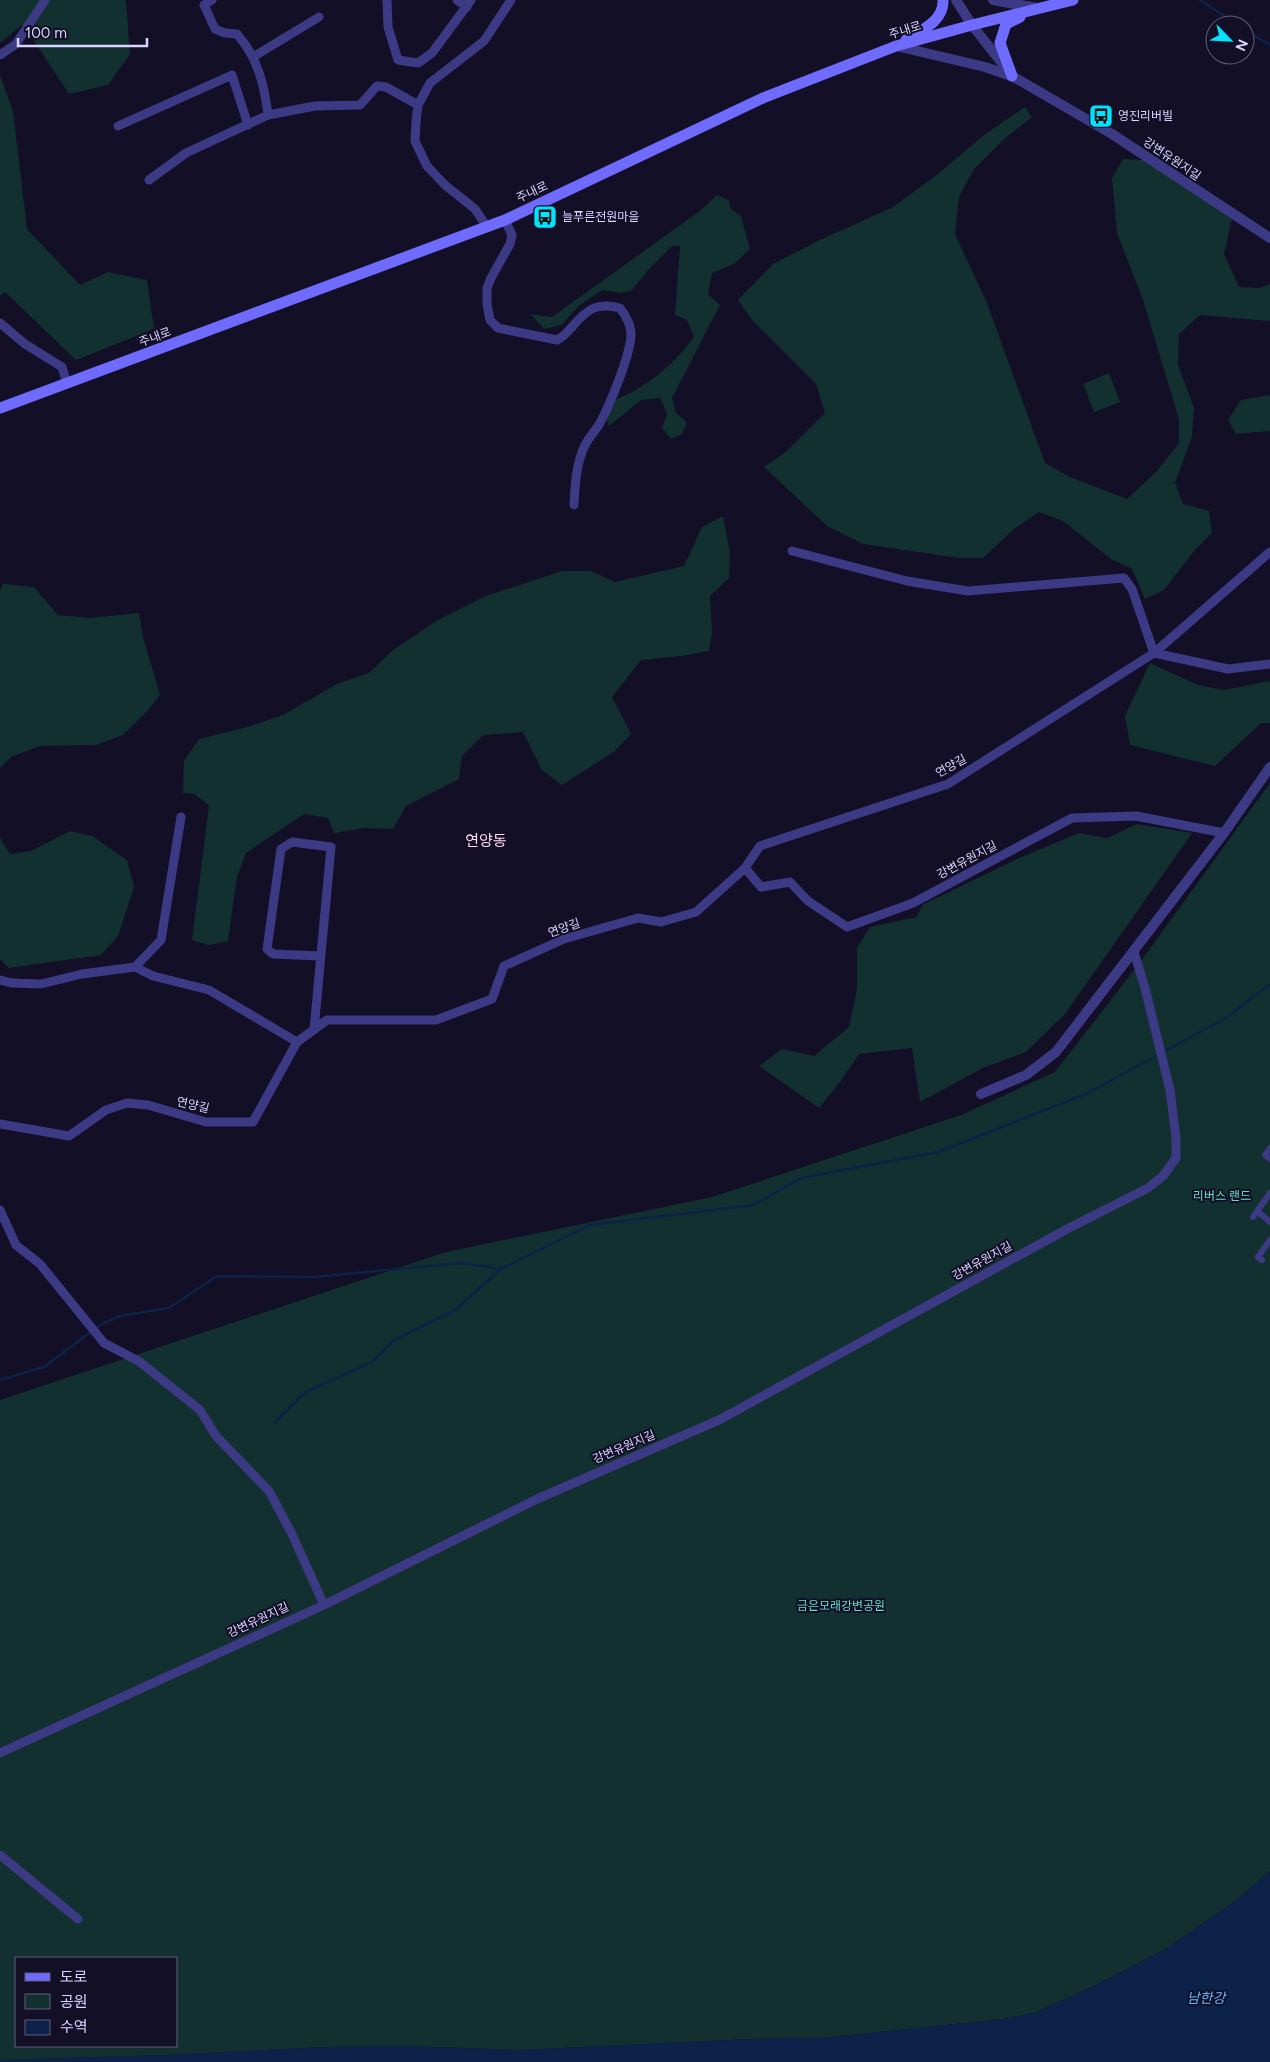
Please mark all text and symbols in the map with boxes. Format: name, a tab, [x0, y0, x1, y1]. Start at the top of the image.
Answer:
scale bar	[18, 15, 146, 47]
north arrow	[1205, 15, 1255, 65]
street label: 주내로	[887, 18, 923, 42]
text: 100 m	[25, 24, 67, 42]
text: N	[1231, 37, 1251, 53]
bus stop icon: 영진리버빌	[1088, 103, 1114, 129]
place label: 영진리버빌	[1118, 109, 1173, 123]
street label: 강변유원지길	[1141, 135, 1203, 183]
street label: 주내로	[514, 179, 550, 205]
bus stop icon: 늘푸른전원마을	[532, 204, 558, 230]
place label: 늘푸른전원마을	[562, 210, 639, 224]
street label: 주내로	[137, 325, 173, 349]
street label: 연양길	[933, 752, 969, 780]
district label: 연양동	[465, 832, 507, 850]
street label: 강변유원지길	[934, 838, 1000, 882]
street label: 연양길	[546, 916, 582, 940]
street label: 연양길	[175, 1094, 211, 1116]
park label: 리버스 랜드	[1193, 1189, 1251, 1203]
street label: 강변유원지길	[950, 1239, 1014, 1283]
street label: 강변유원지길	[591, 1428, 657, 1466]
park label: 금은모래강변공원	[797, 1599, 885, 1613]
street label: 강변유원지길	[225, 1600, 291, 1640]
legend	[15, 1957, 178, 2047]
text: 도로	[60, 1968, 88, 1986]
water label: 남한강	[1187, 1990, 1227, 2007]
text: 공원	[60, 1993, 88, 2011]
text: 수역	[60, 2018, 88, 2036]

